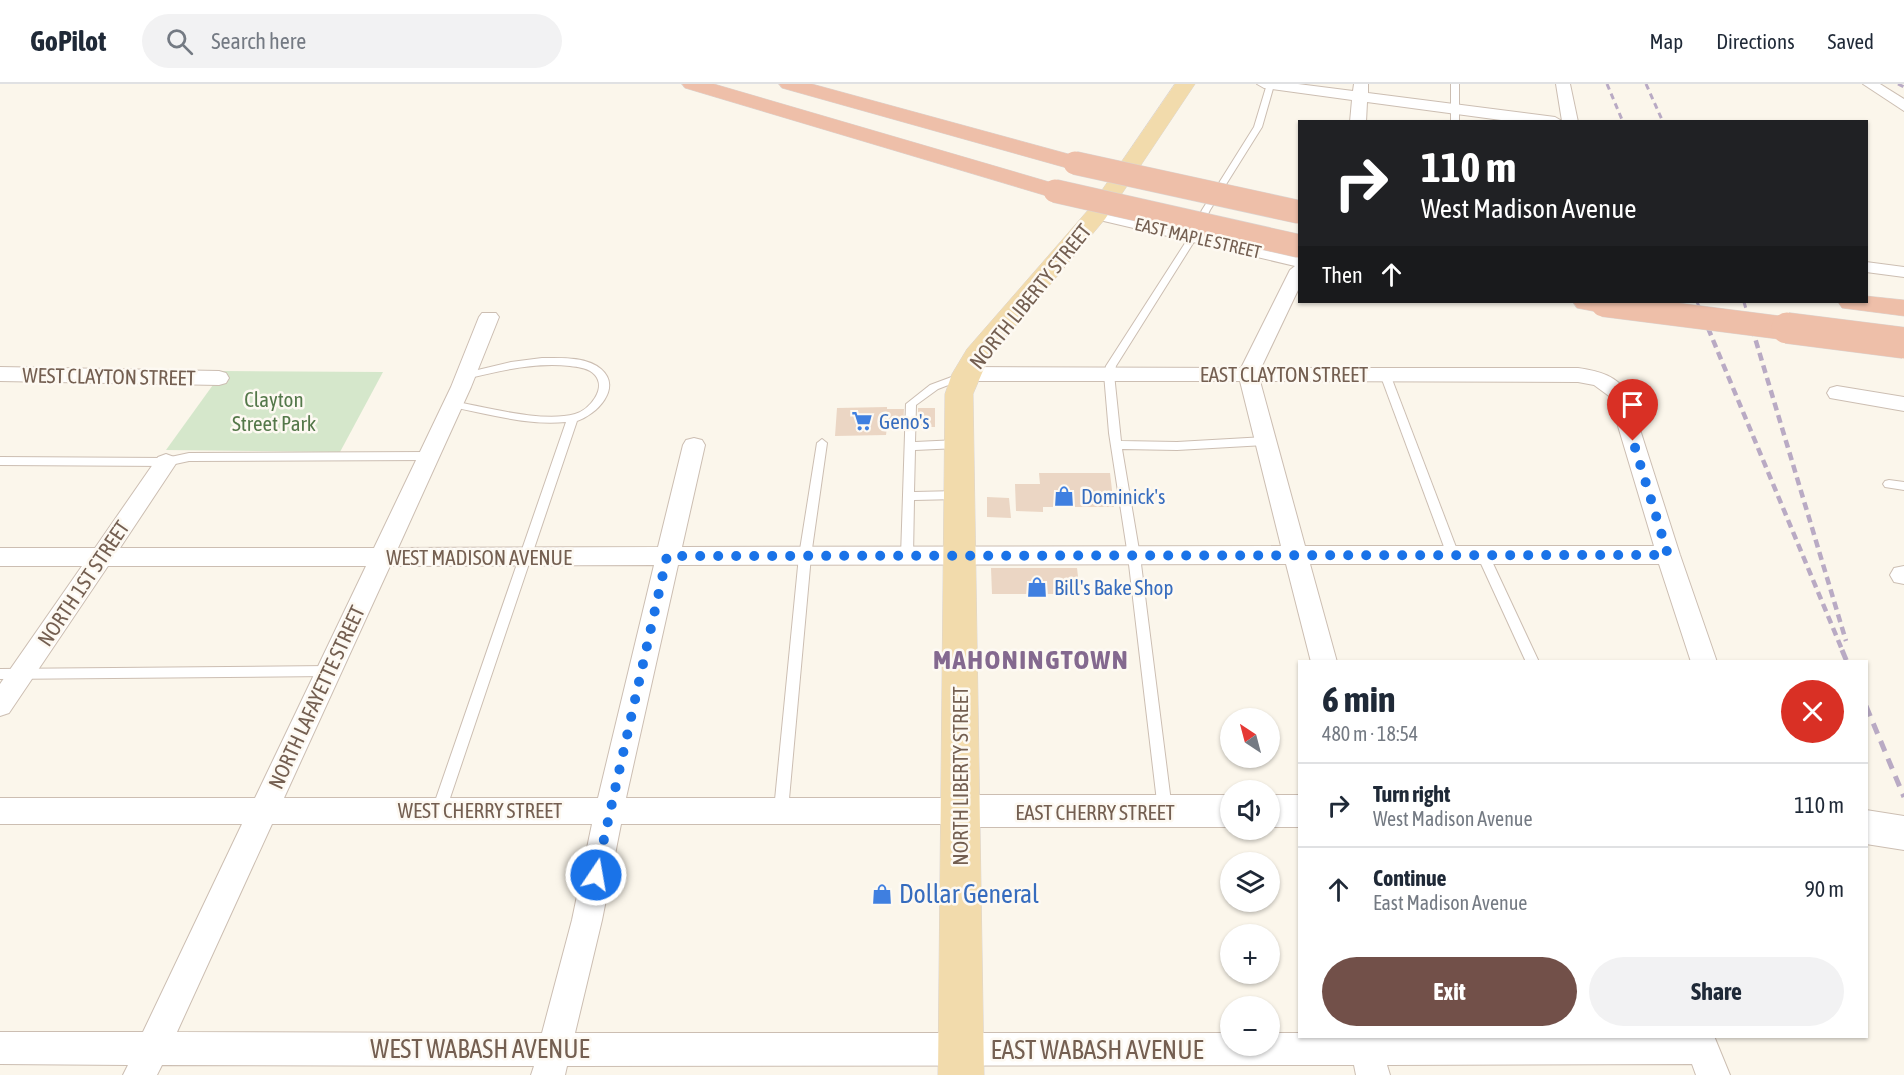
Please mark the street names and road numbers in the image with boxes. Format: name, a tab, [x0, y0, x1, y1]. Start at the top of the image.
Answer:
street label: EAST MAPLE STREET	[1133, 213, 1263, 263]
street label: NORTH LIBERTY STREET	[964, 219, 1096, 373]
street label: WEST CLAYTON STREET	[22, 362, 196, 390]
street label: EAST CLAYTON STREET	[1200, 362, 1368, 386]
street label: NORTH 1ST STREET	[32, 516, 134, 650]
street label: WEST MADISON AVENUE	[386, 545, 572, 569]
street label: NORTH LAFAYETTE STREET	[263, 602, 369, 792]
street label: NORTH LIBERTY STREET	[948, 686, 972, 866]
street label: WEST CHERRY STREET	[398, 798, 562, 822]
street label: EAST CHERRY STREET	[1015, 800, 1175, 824]
street label: WEST WABASH AVENUE	[370, 1034, 590, 1064]
street label: EAST WABASH AVENUE	[990, 1035, 1204, 1065]

